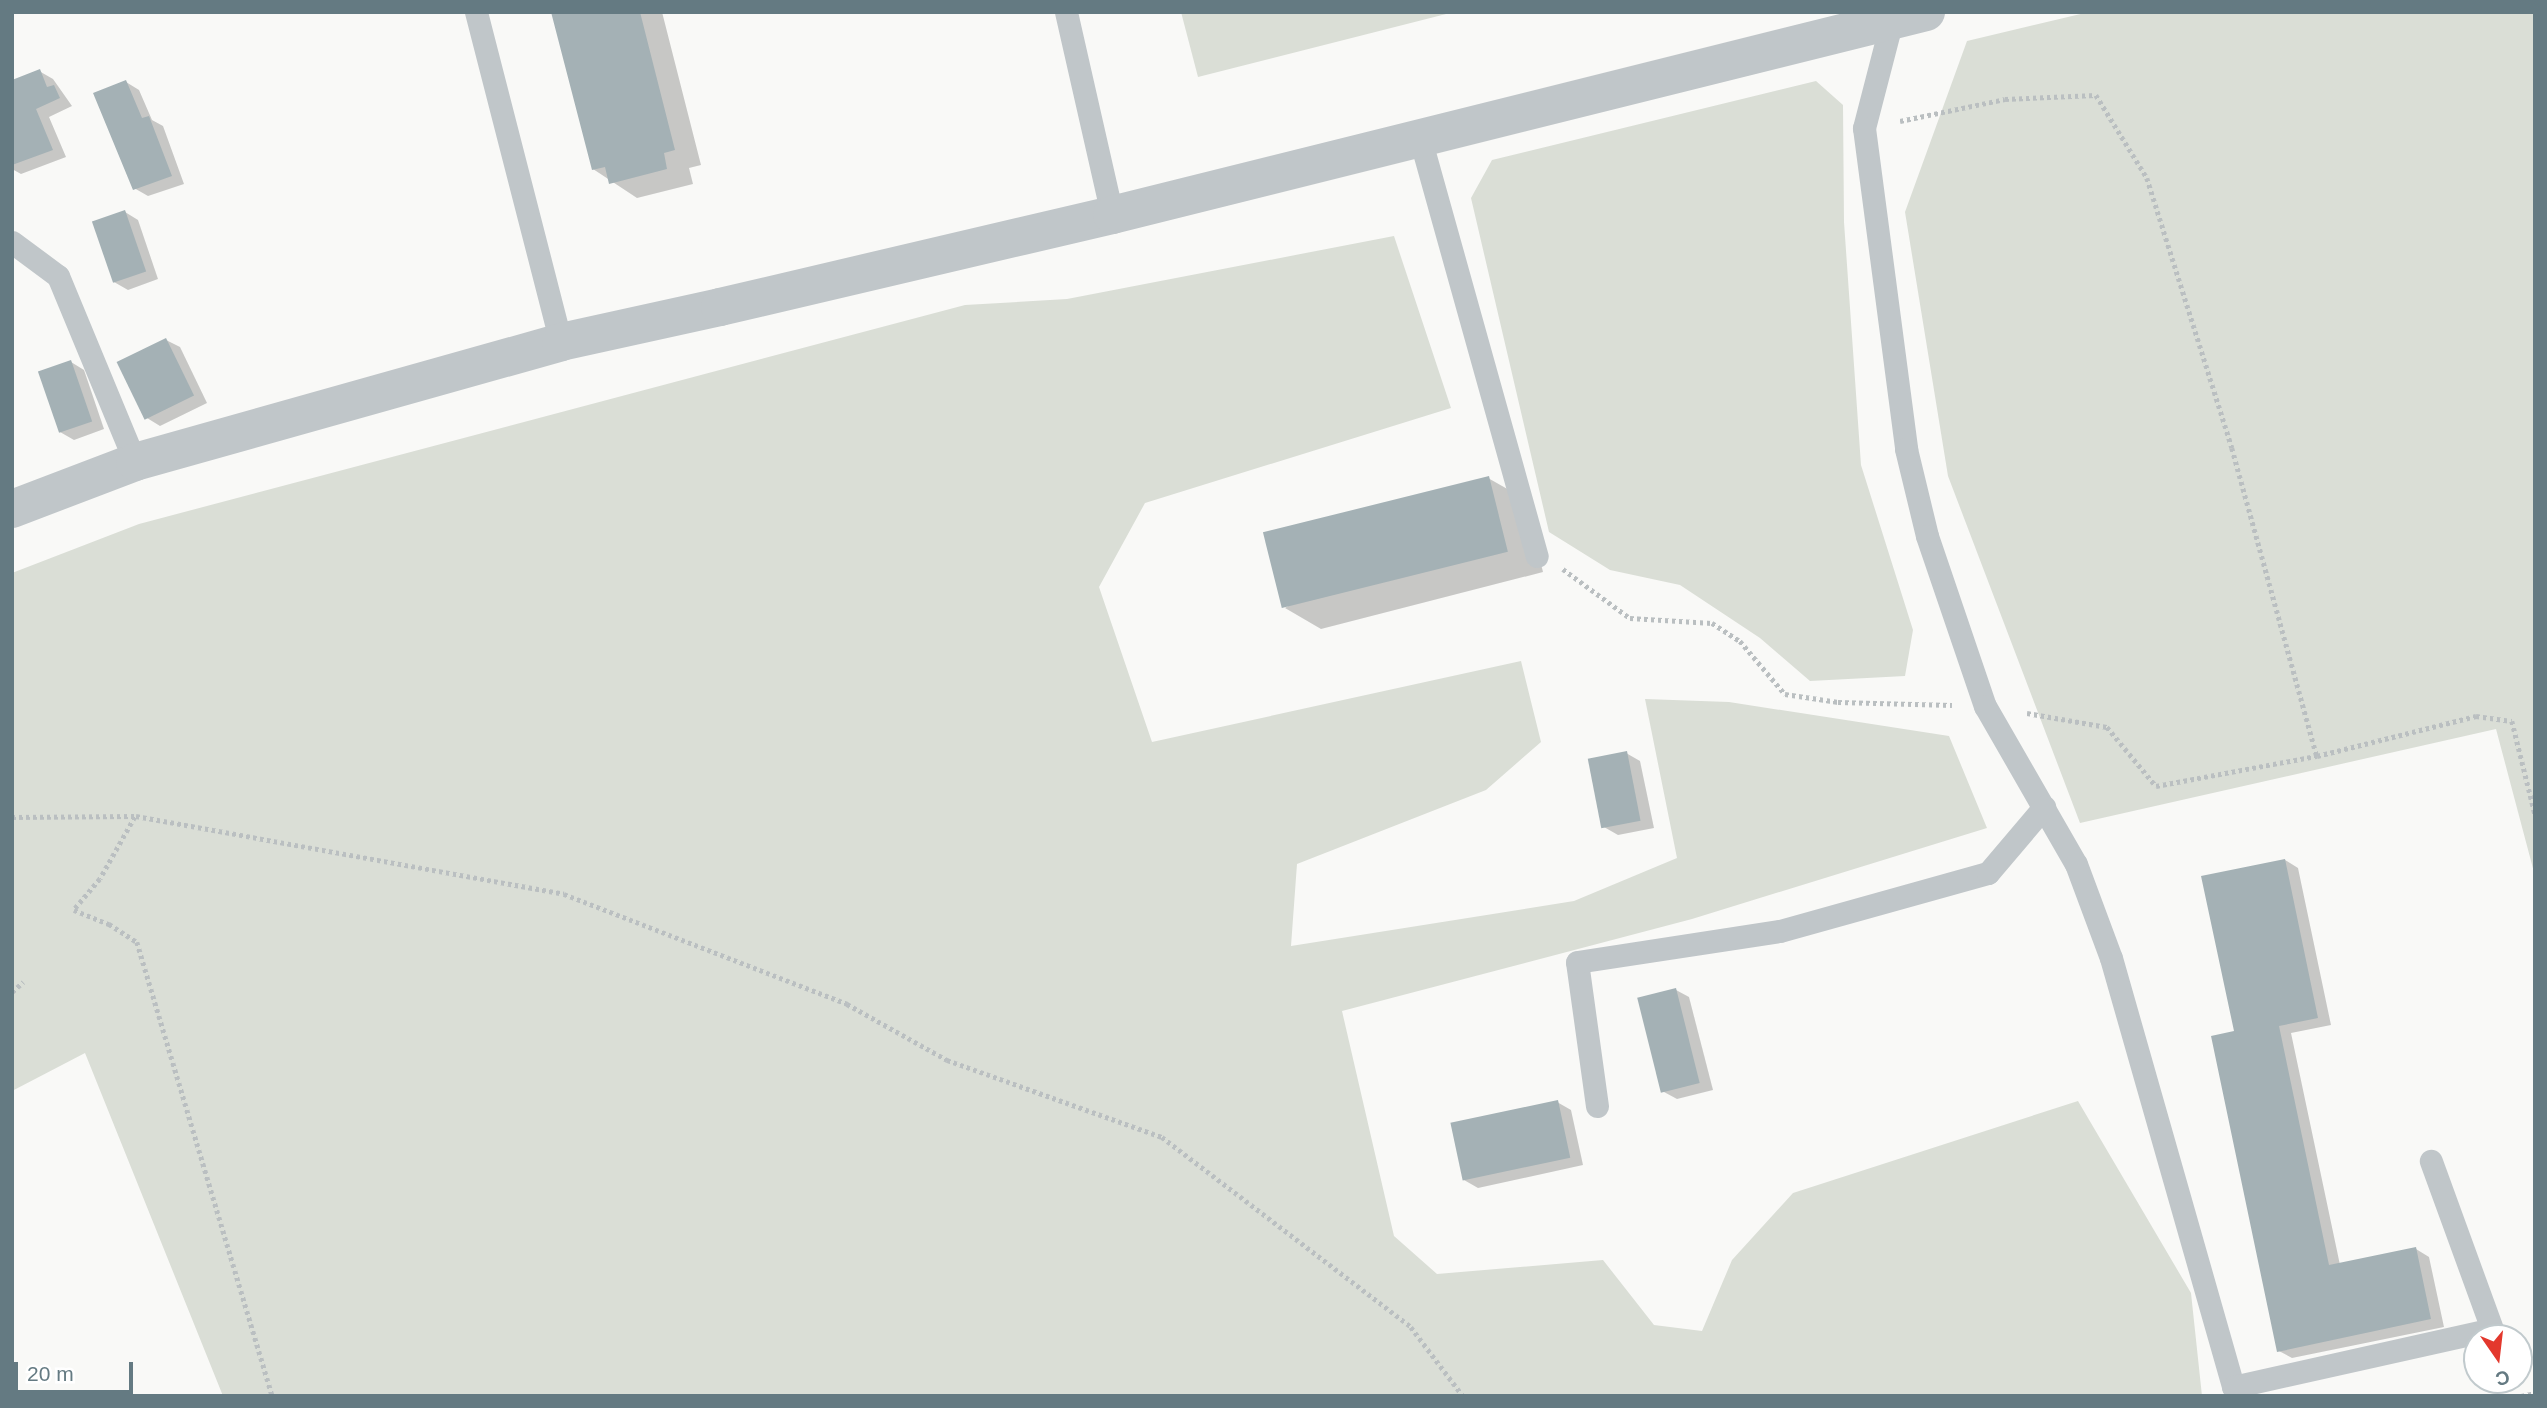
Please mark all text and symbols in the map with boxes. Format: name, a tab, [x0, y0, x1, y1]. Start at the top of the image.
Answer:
north arrow	[2463, 1324, 2533, 1394]
scale bar	[18, 1348, 136, 1392]
text: 20 m	[27, 1362, 74, 1385]
text: С	[2494, 1366, 2512, 1390]

